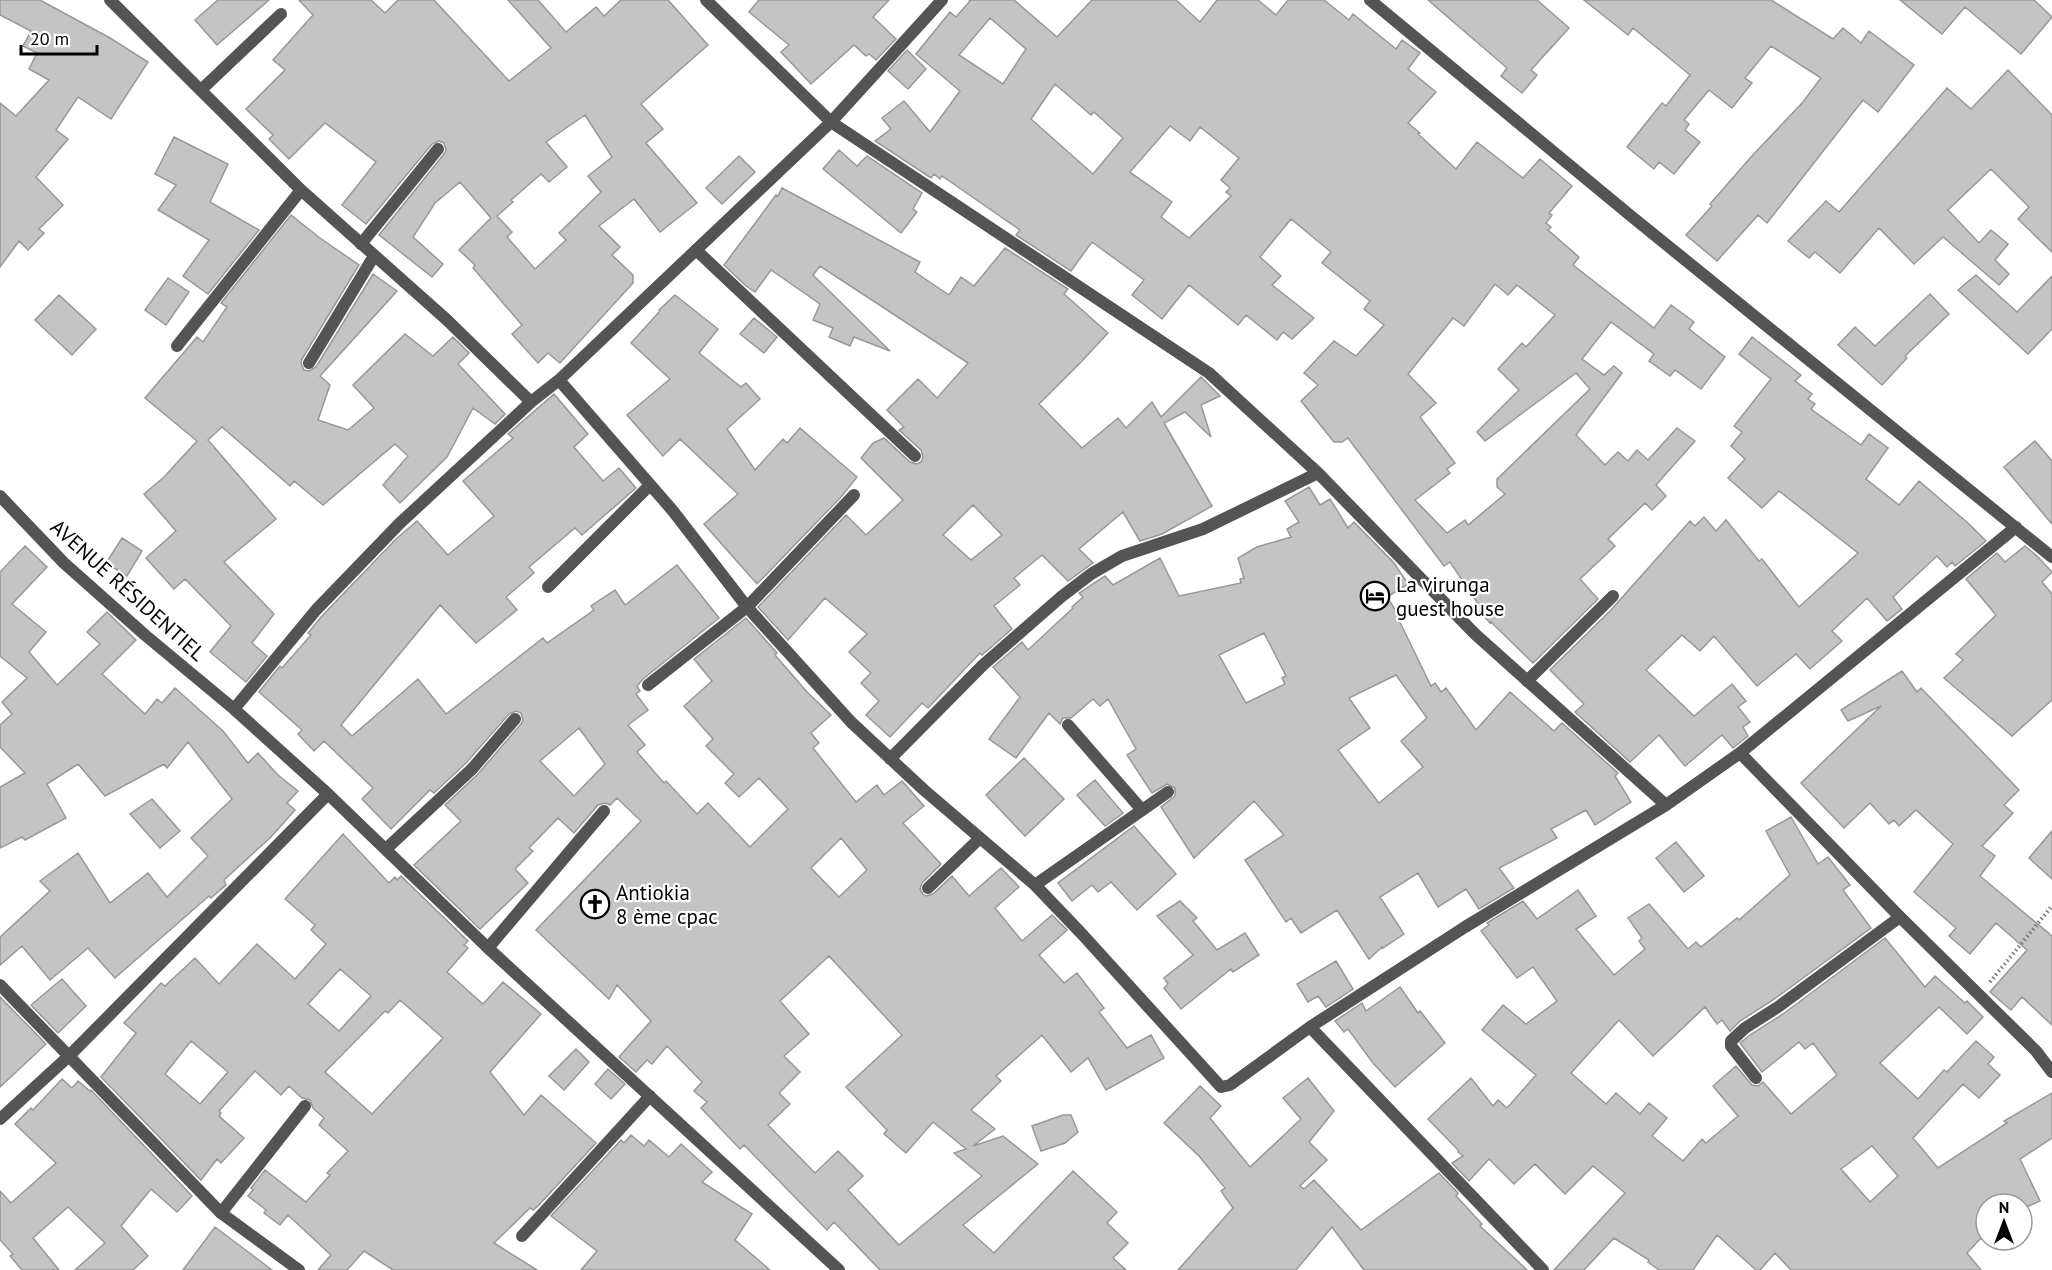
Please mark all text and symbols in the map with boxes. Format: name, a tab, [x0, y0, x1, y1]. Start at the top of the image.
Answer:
scale bar	[21, 18, 98, 56]
text: 20 m	[30, 27, 69, 50]
street label: AVENUE RÉSIDENTIEL	[45, 513, 211, 667]
place label: La virunga guest house	[1396, 571, 1504, 622]
hotel icon: La virunga guest house	[1359, 580, 1391, 612]
place label: Antiokia 8 ème cpac	[616, 879, 718, 930]
church icon: Antiokia 8 ème cpac	[579, 888, 611, 920]
north arrow	[1974, 1192, 2034, 1252]
text: N	[1999, 1197, 2009, 1217]

